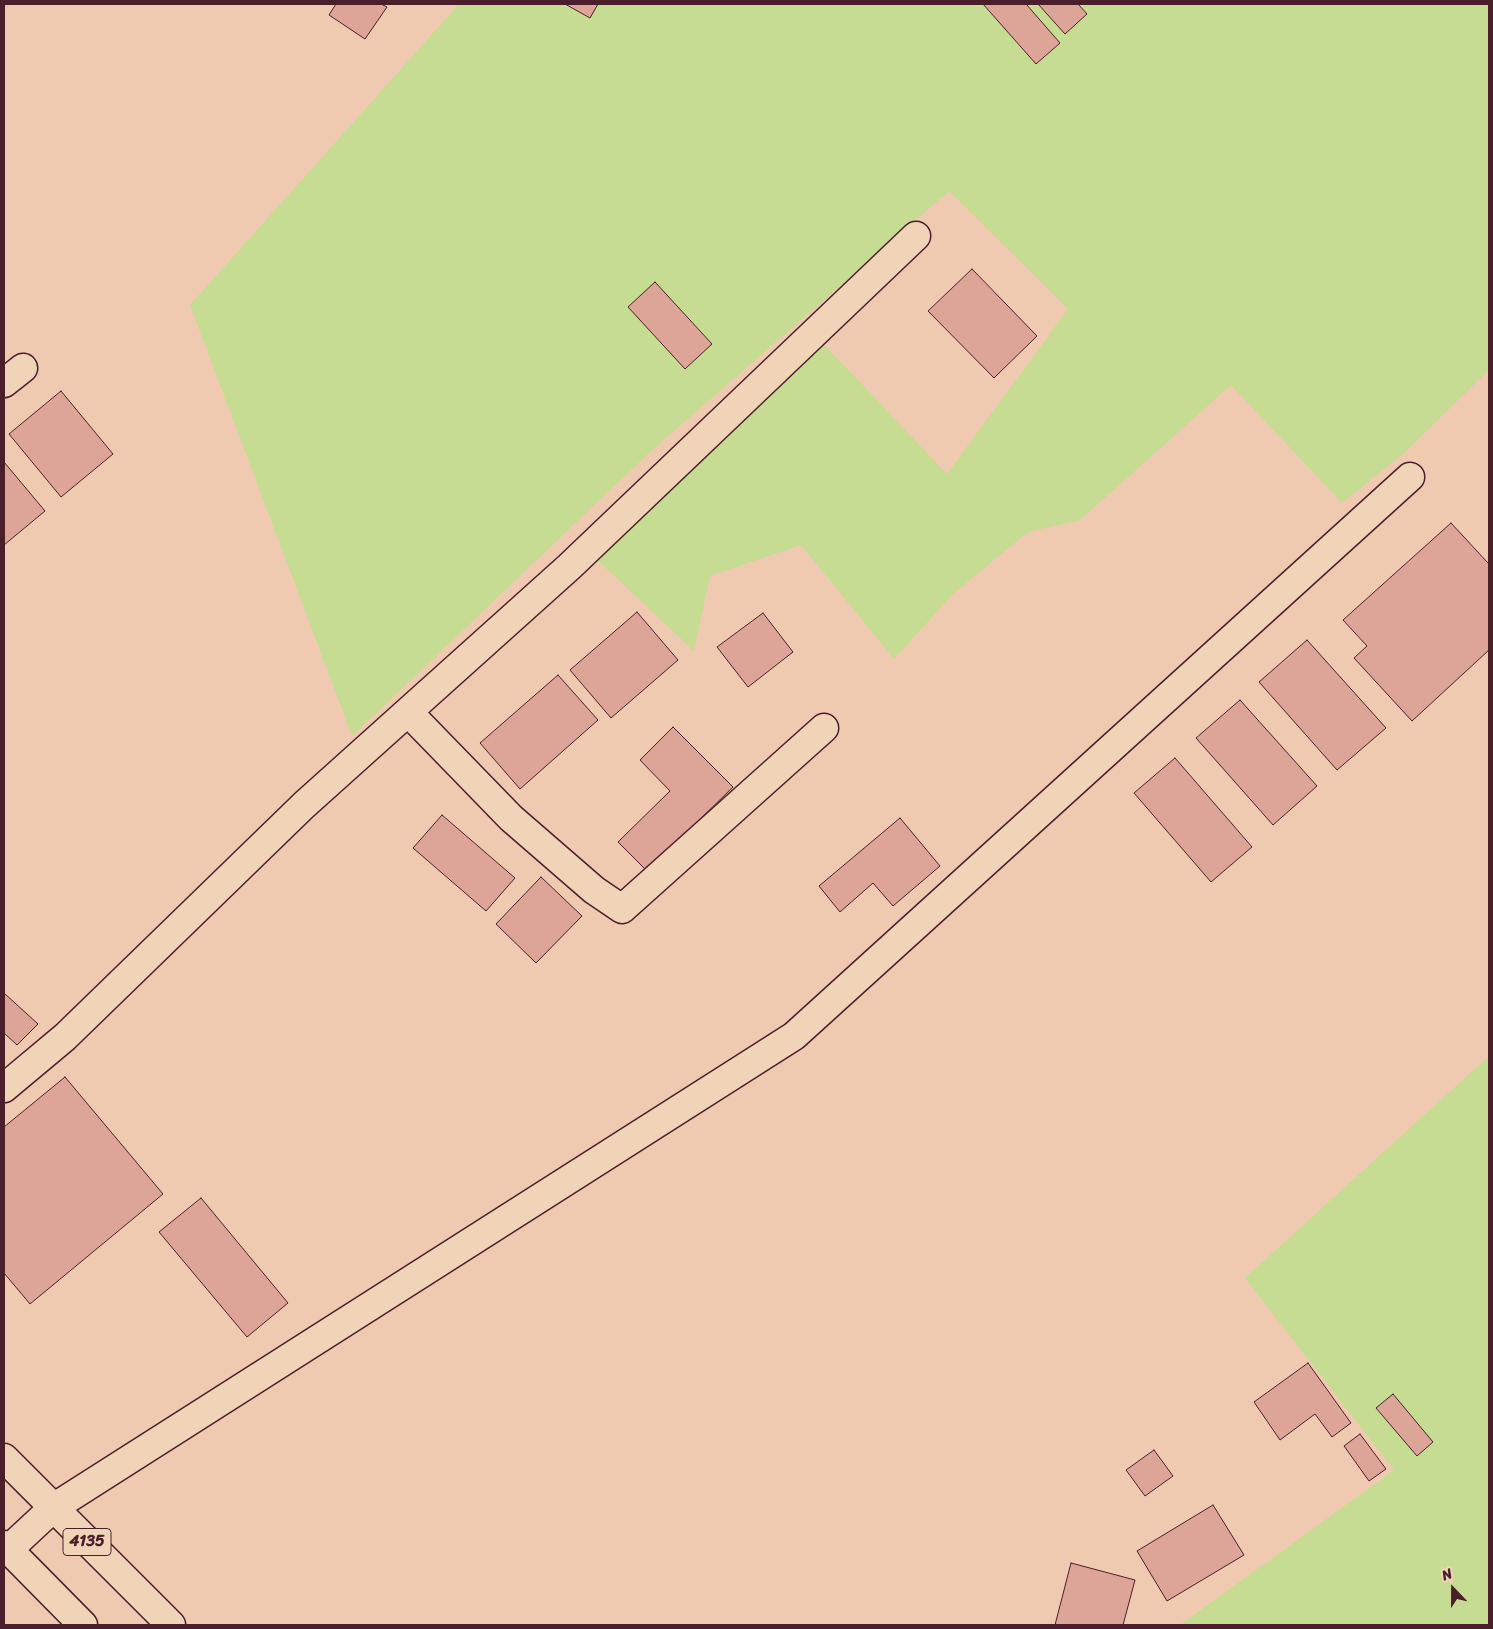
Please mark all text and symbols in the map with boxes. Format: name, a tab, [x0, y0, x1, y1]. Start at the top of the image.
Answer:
road number: 4135	[63, 1528, 111, 1555]
text: N	[1438, 1561, 1456, 1588]
north arrow	[1428, 1564, 1478, 1614]

